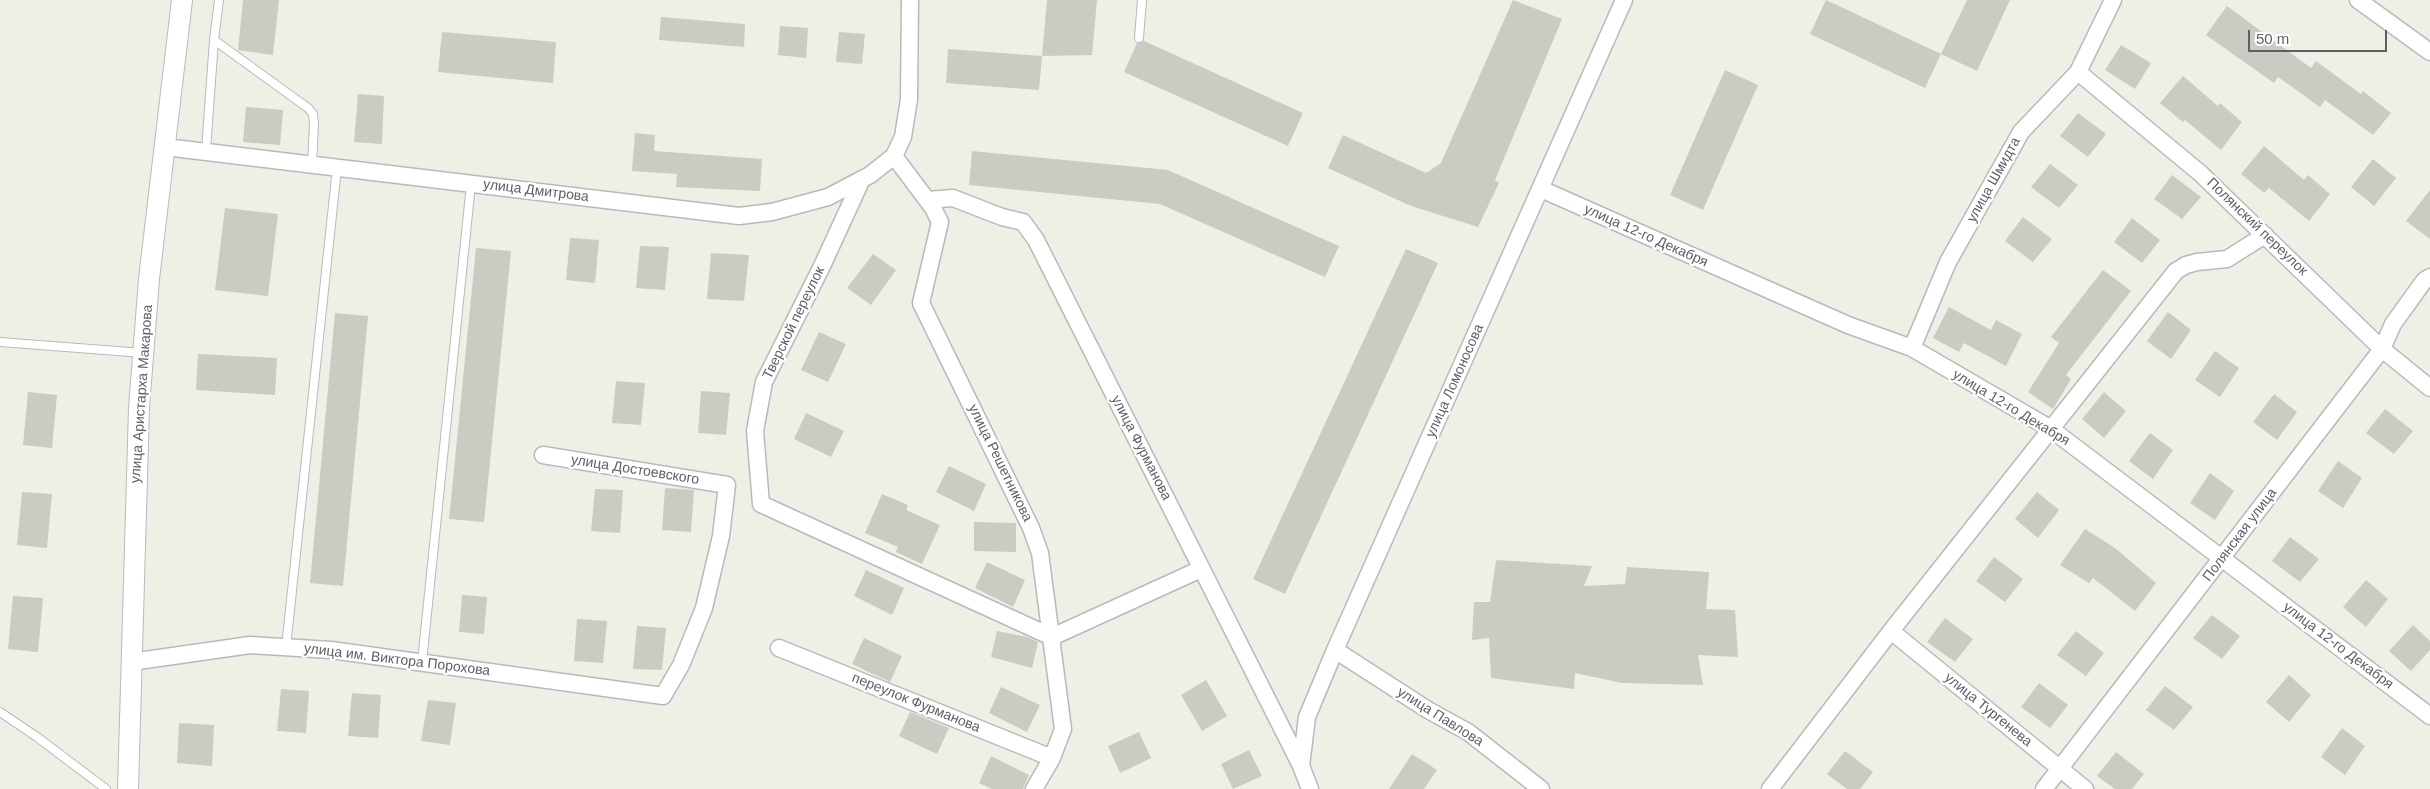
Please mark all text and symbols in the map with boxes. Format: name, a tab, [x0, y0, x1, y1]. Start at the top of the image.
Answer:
scale bar	[2250, 20, 2389, 52]
text: 50 m	[2256, 30, 2289, 47]
street label: улица Шмидта	[1964, 134, 2024, 226]
street label: Полянский переулок	[2203, 175, 2311, 279]
street label: улица Дмитрова	[482, 176, 590, 206]
street label: улица 12-го Декабря	[1581, 201, 1711, 271]
street label: Тверской переулок	[759, 264, 829, 382]
street label: улица Аристарха Макарова	[127, 304, 157, 484]
street label: улица Ломоносова	[1422, 322, 1488, 440]
street label: улица 12-го Декабря	[1949, 366, 2073, 450]
street label: улица Фурманова	[1107, 393, 1175, 503]
street label: улица Решетникова	[964, 402, 1036, 524]
street label: улица Достоевского	[570, 452, 700, 488]
street label: Полянская улица	[2200, 485, 2280, 585]
street label: улица 12-го Декабря	[2280, 599, 2396, 693]
street label: улица им. Виктора Порохова	[303, 640, 491, 680]
street label: переулок Фурманова	[849, 670, 983, 736]
street label: улица Тургенева	[1941, 670, 2035, 750]
street label: улица Павлова	[1394, 684, 1486, 750]

